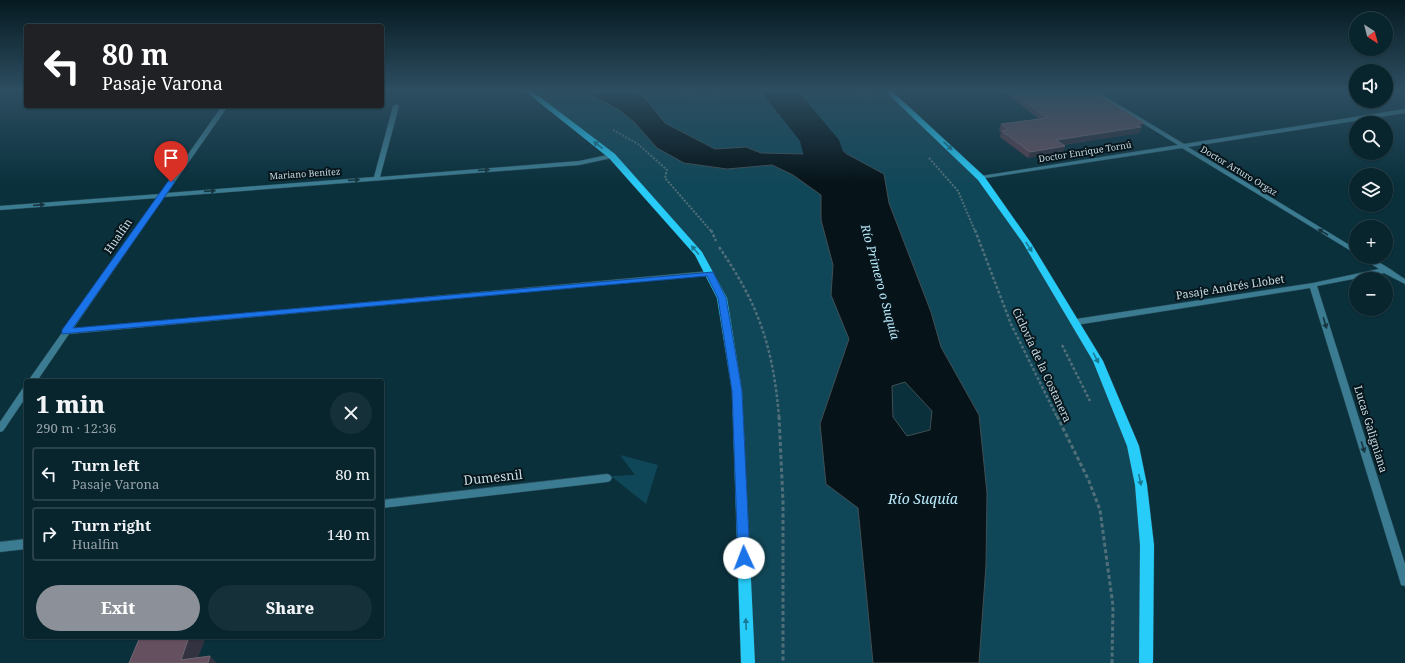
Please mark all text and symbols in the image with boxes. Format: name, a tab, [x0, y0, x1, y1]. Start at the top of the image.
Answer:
north arrow	[1349, 12, 1393, 56]
map controls	[1349, 12, 1393, 316]
text: 80 m	[102, 35, 169, 73]
icon: left	[36, 40, 88, 92]
button: sound	[1349, 64, 1393, 108]
text: Pasaje Varona	[102, 71, 223, 95]
button: search	[1349, 116, 1393, 160]
street label: Doctor Enrique Tornú	[1037, 138, 1133, 165]
pin	[154, 141, 188, 182]
one-way arrow	[592, 141, 603, 149]
one-way arrow	[943, 141, 953, 150]
street label: Doctor Arturo Orgaz	[1198, 142, 1281, 199]
icon: arrive	[160, 147, 182, 169]
street label: Mariano Benítez	[269, 165, 341, 182]
one-way arrow	[477, 167, 490, 174]
button: layers	[1349, 168, 1393, 212]
one-way arrow	[348, 176, 360, 183]
one-way arrow	[204, 187, 216, 194]
one-way arrow	[33, 201, 45, 208]
street label: Hualfin	[100, 215, 135, 256]
button: +	[1349, 220, 1393, 264]
water label: Río Primero o Suquía	[857, 221, 904, 341]
one-way arrow	[1318, 228, 1328, 236]
one-way arrow	[1025, 242, 1033, 252]
one-way arrow	[691, 245, 700, 256]
street label: Pasaje Andrés Llobet	[1175, 271, 1285, 302]
button: −	[1349, 272, 1393, 316]
street label: Ciclovía de la Costanera	[1009, 305, 1076, 424]
one-way arrow	[1322, 317, 1328, 329]
one-way arrow	[1093, 352, 1100, 364]
street label: Lucas Galigniana	[1351, 384, 1392, 474]
text: 1 min	[36, 387, 105, 420]
button: close	[330, 392, 372, 434]
text: 290 m · 12:36	[36, 419, 116, 437]
one-way arrow	[1360, 441, 1366, 453]
text: Turn left	[72, 455, 140, 475]
icon: left	[38, 463, 60, 485]
text: 80 m	[335, 464, 370, 484]
street label: Dumesnil	[463, 465, 523, 489]
one-way arrow	[1138, 474, 1144, 486]
text: Pasaje Varona	[72, 475, 159, 493]
water label: Río Suquía	[887, 489, 959, 508]
text: Turn right	[72, 515, 151, 535]
icon: right	[38, 523, 60, 545]
text: 140 m	[327, 524, 370, 544]
text: Hualfin	[72, 535, 119, 553]
position arrow	[723, 537, 765, 579]
button: Exit	[36, 585, 200, 631]
button: Share	[208, 585, 372, 631]
one-way arrow	[743, 617, 749, 630]

